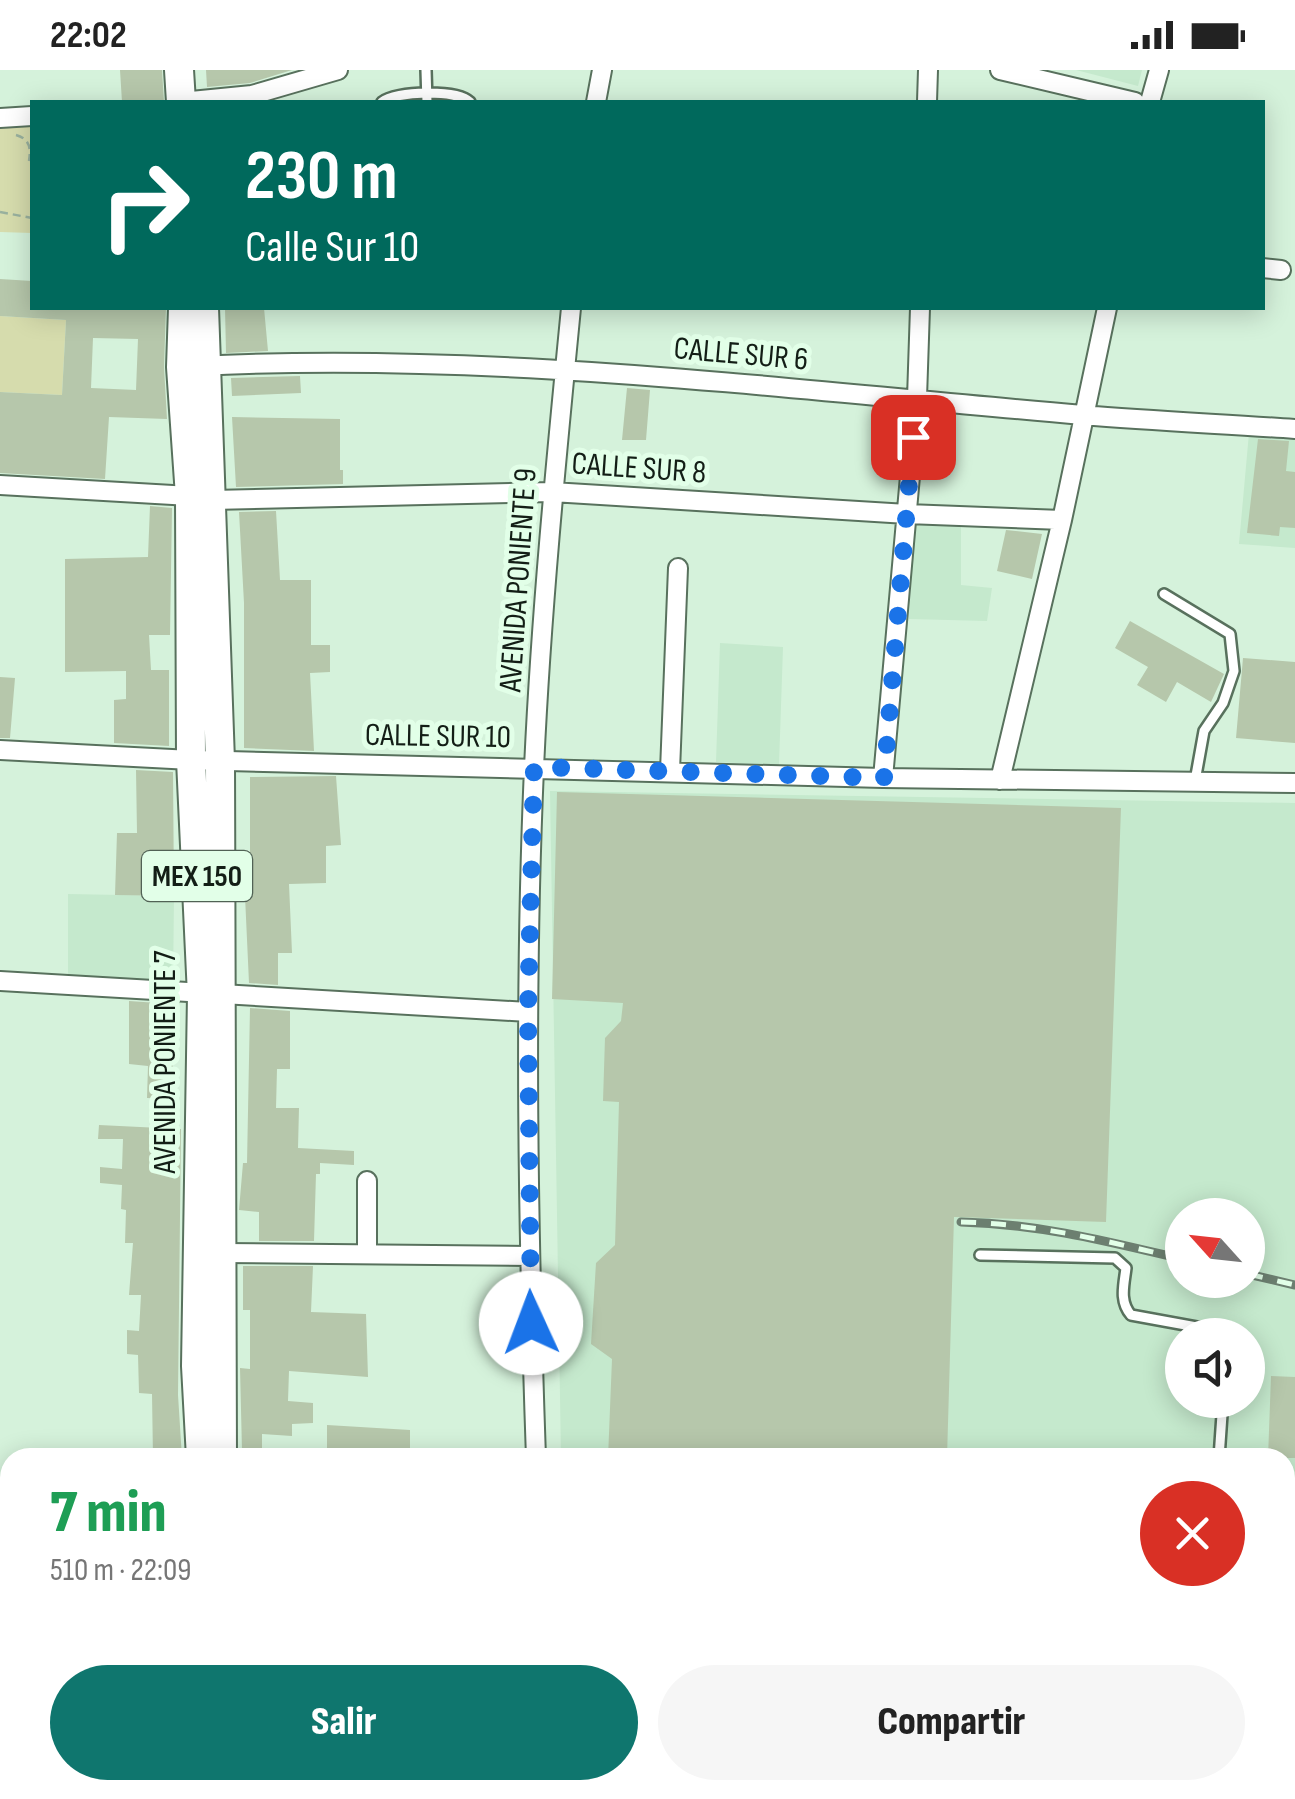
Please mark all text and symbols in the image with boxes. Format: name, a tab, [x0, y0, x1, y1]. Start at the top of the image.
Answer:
text: 22:02	[50, 13, 127, 58]
text: 230 m	[245, 135, 398, 219]
icon: right	[80, 140, 210, 270]
text: Calle Sur 10	[245, 220, 419, 275]
street label: CALLE SUR 6	[672, 329, 810, 380]
pin	[871, 395, 956, 480]
icon: arrive	[886, 410, 941, 465]
street label: CALLE SUR 8	[570, 444, 707, 493]
street label: AVENIDA PONIENTE 9	[491, 467, 546, 694]
street label: CALLE SUR 10	[365, 716, 511, 757]
road number: MEX 150	[142, 851, 252, 901]
street label: AVENIDA PONIENTE 7	[146, 950, 185, 1174]
north arrow	[1165, 1198, 1265, 1298]
map controls	[1165, 1198, 1265, 1418]
position arrow	[479, 1271, 583, 1375]
button: sound	[1165, 1318, 1265, 1418]
text: 7 min	[50, 1477, 167, 1549]
button: close	[1140, 1481, 1245, 1586]
text: 510 m · 22:09	[50, 1551, 191, 1590]
button: Salir	[50, 1665, 638, 1780]
button: Compartir	[658, 1665, 1245, 1780]

